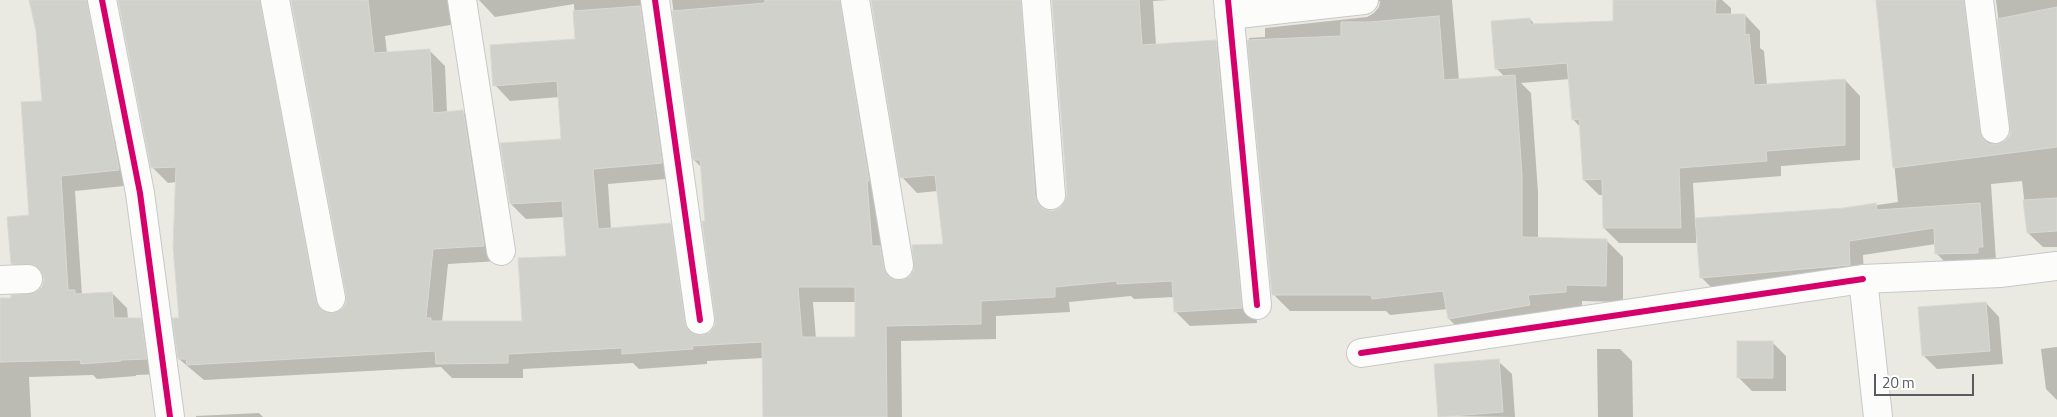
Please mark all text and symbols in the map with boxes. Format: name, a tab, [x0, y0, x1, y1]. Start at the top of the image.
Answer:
scale bar	[1877, 364, 1977, 396]
text: 20 m	[1882, 371, 1915, 394]

